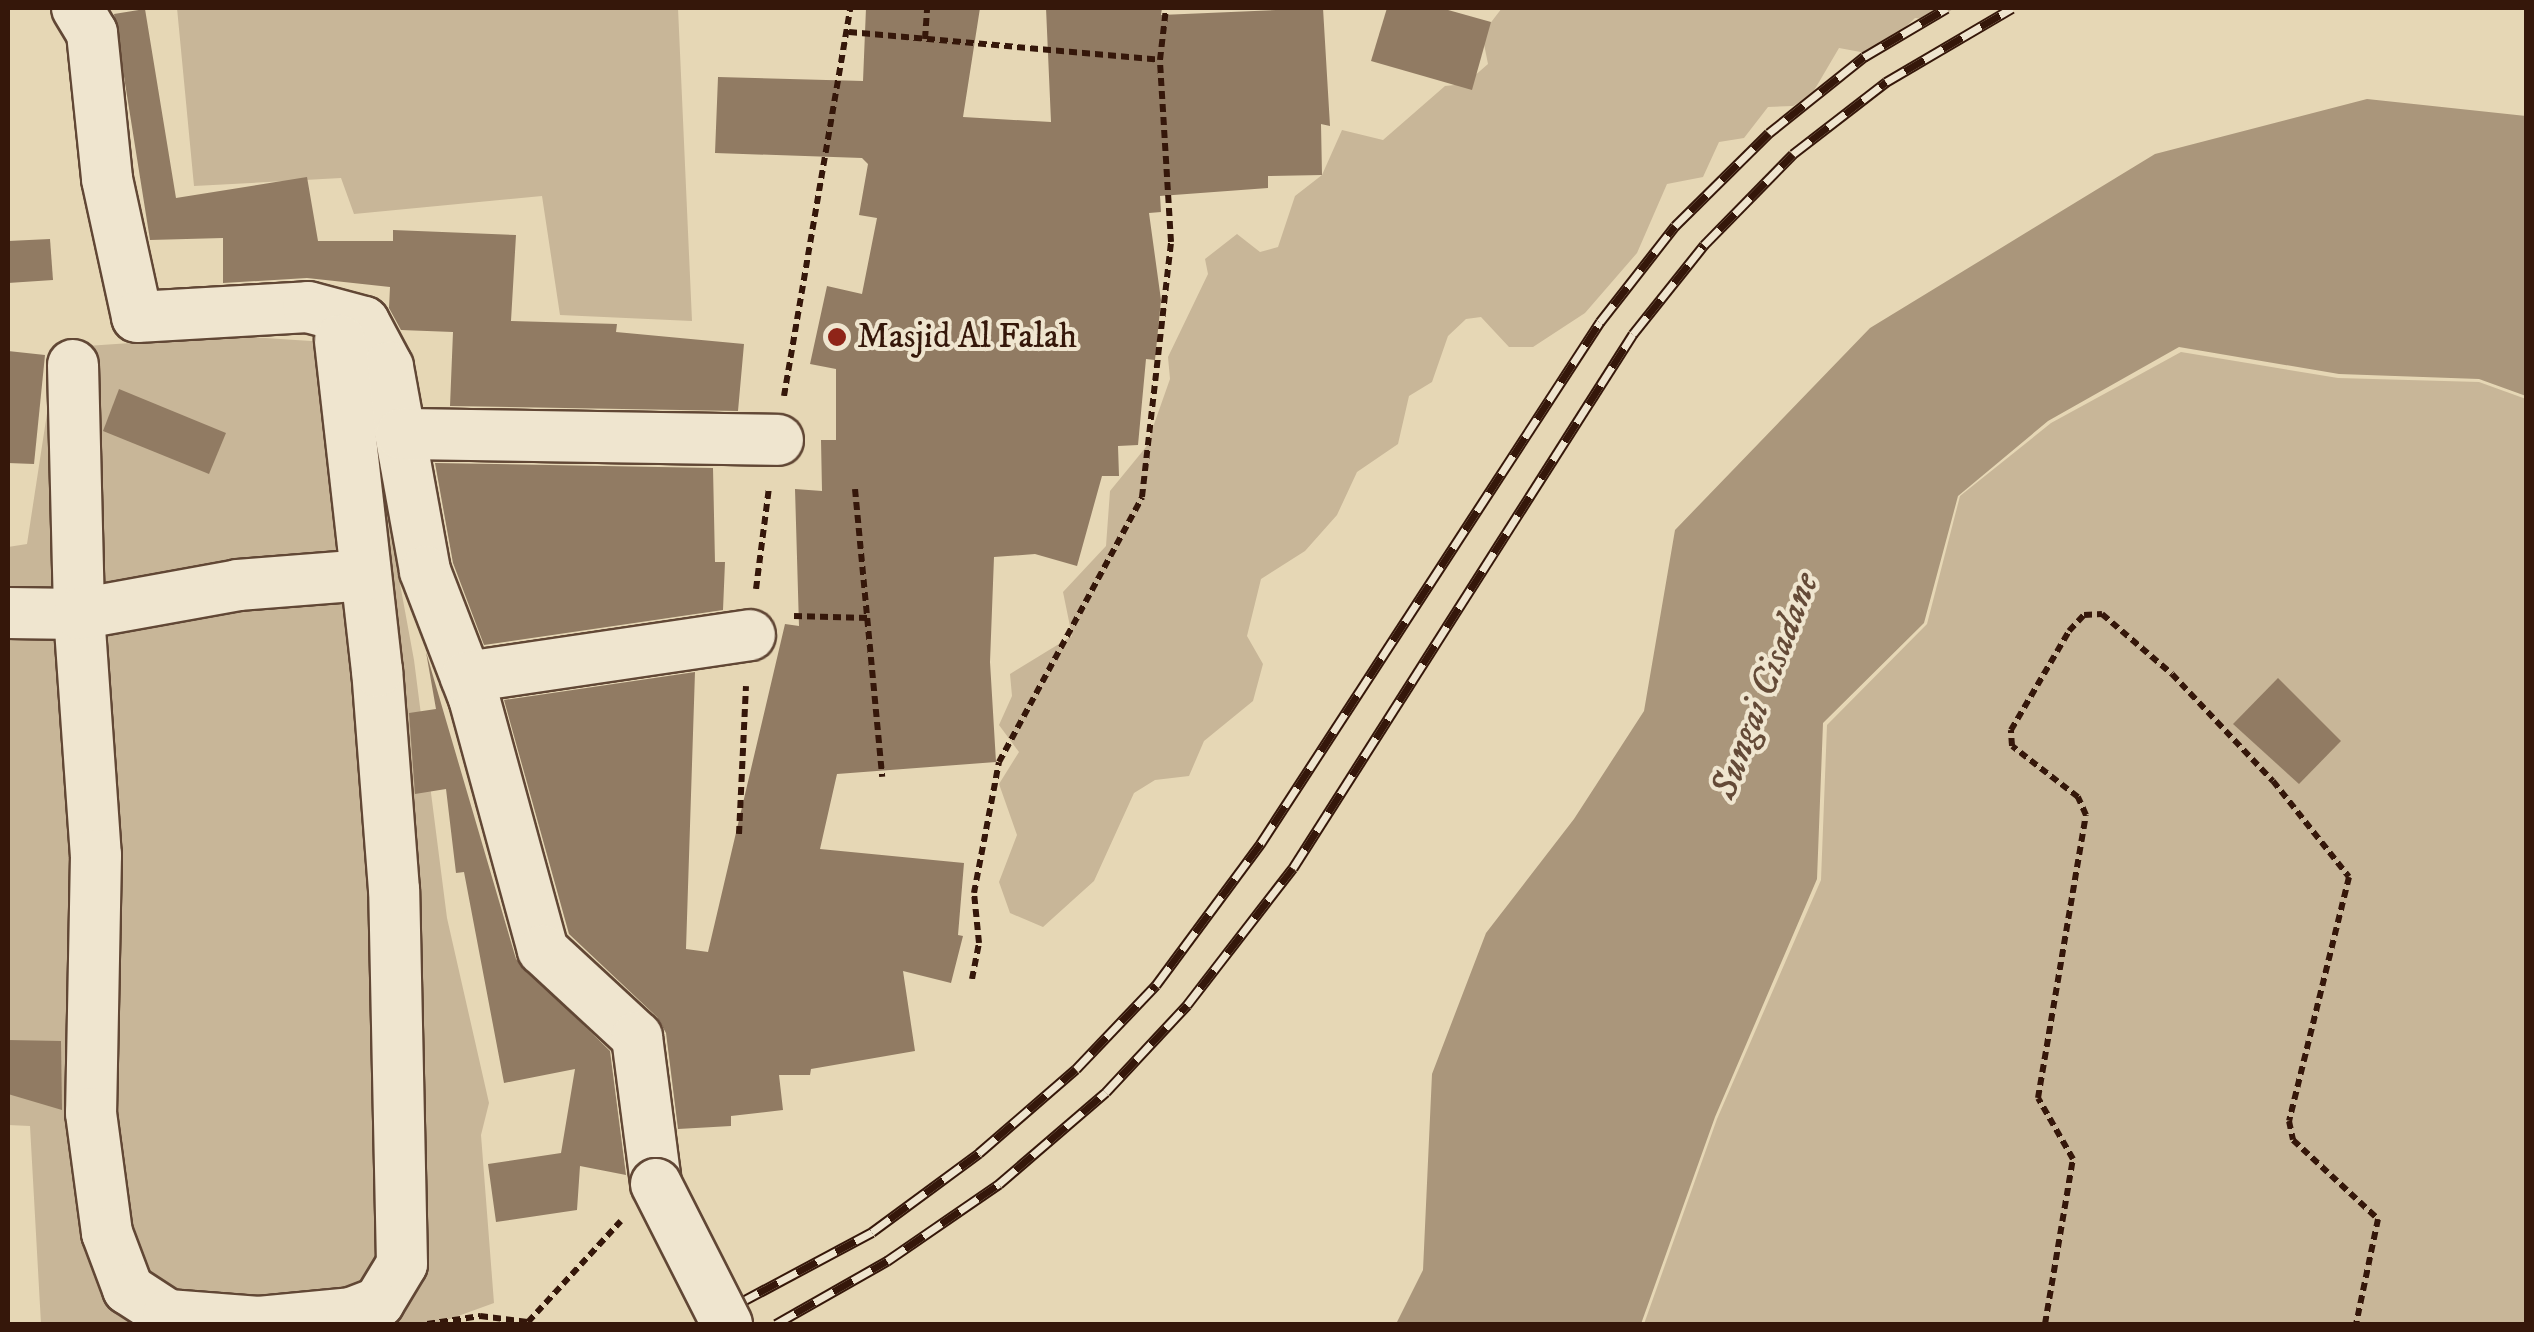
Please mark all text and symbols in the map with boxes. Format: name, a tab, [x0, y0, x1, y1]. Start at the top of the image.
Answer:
place label: Masjid Al Falah	[857, 316, 1077, 358]
marker: Masjid Al Falah	[826, 326, 848, 348]
water label: Sungai Cisadane	[1702, 567, 1830, 805]

